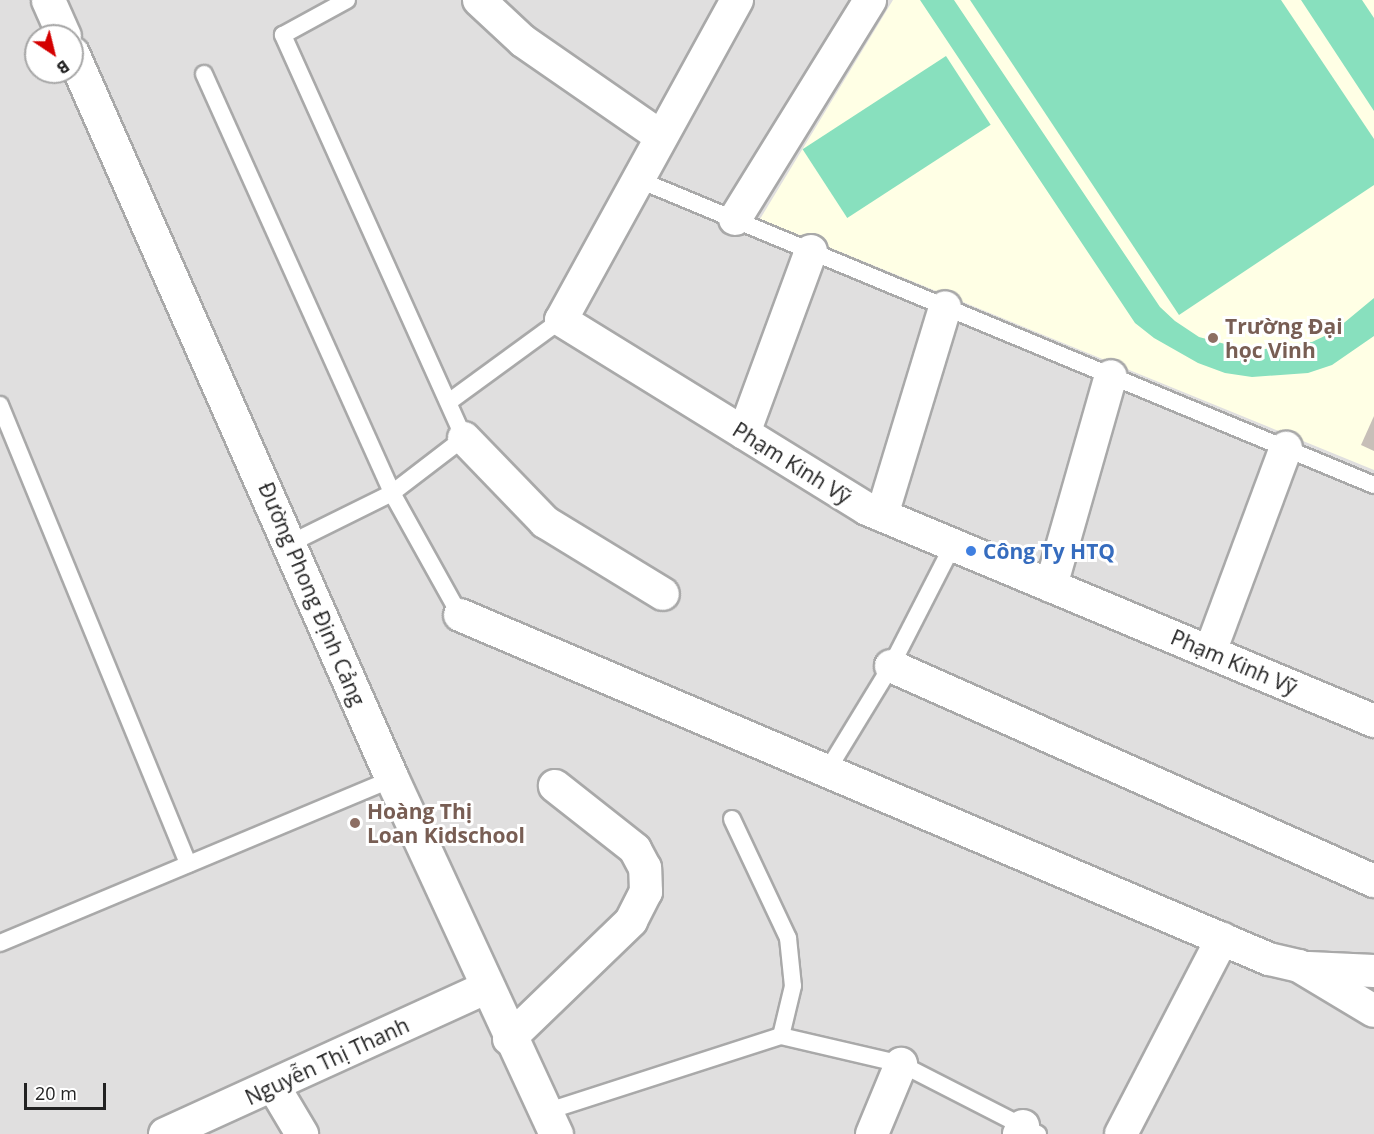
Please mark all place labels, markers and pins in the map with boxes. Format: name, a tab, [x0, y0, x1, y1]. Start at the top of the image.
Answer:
place label: Trường Đại học Vinh	[1225, 313, 1343, 363]
marker: Trường Đại học Vinh	[1206, 331, 1220, 345]
place label: Công Ty HTQ	[983, 538, 1115, 564]
marker: Công Ty HTQ	[964, 544, 978, 558]
place label: Hoàng Thị Loan Kidschool	[367, 798, 525, 848]
marker: Hoàng Thị Loan Kidschool	[348, 816, 362, 830]

